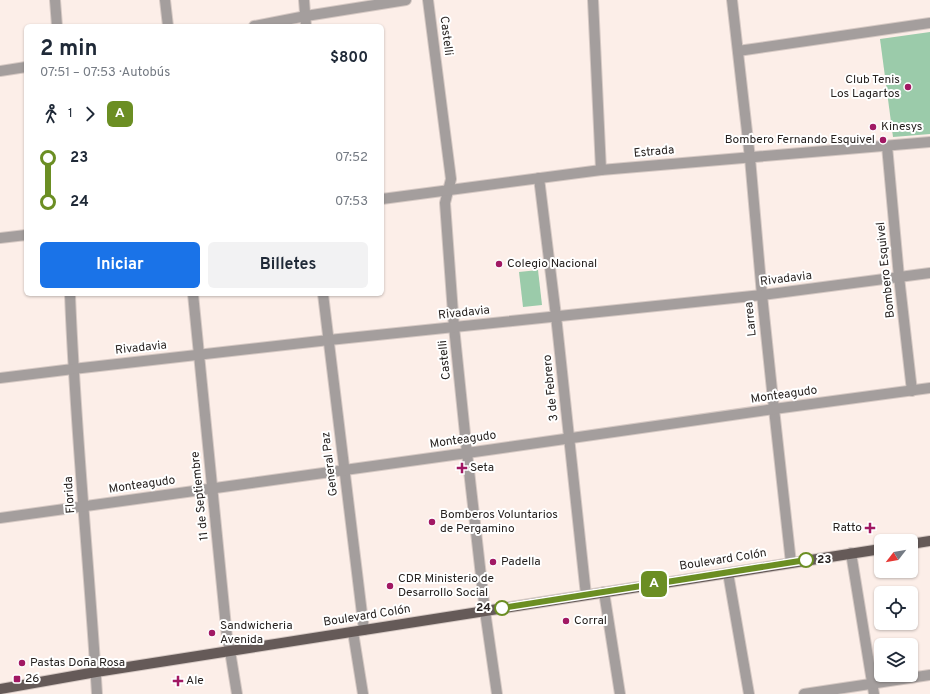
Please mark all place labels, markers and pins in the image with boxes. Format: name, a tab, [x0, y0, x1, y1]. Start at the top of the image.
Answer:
place label: Club Tenis Los Lagartos	[830, 72, 900, 102]
marker: Club Tenis Los Lagartos	[903, 82, 913, 92]
place label: Kinesys	[881, 119, 922, 135]
marker: Kinesys	[868, 122, 878, 132]
place label: Bombero Fernando Esquivel	[725, 132, 875, 148]
marker: Bombero Fernando Esquivel	[878, 135, 888, 145]
place label: Colegio Nacional	[507, 256, 597, 272]
marker: Colegio Nacional	[494, 259, 504, 269]
place label: Seta	[470, 460, 494, 476]
marker: Seta	[457, 463, 467, 473]
place label: Bomberos Voluntarios de Pergamino	[440, 507, 558, 537]
marker: Bomberos Voluntarios de Pergamino	[427, 517, 437, 527]
place label: Ratto	[833, 520, 862, 536]
marker: Ratto	[865, 523, 875, 533]
marker: 23	[798, 552, 814, 568]
place label: 23	[817, 552, 832, 568]
place label: Padella	[501, 554, 541, 570]
marker: Padella	[488, 557, 498, 567]
place label: CDR Ministerio de Desarrollo Social	[398, 571, 494, 601]
marker: CDR Ministerio de Desarrollo Social	[385, 581, 395, 591]
place label: 24	[476, 600, 491, 616]
marker: 24	[494, 600, 510, 616]
place label: Corral	[574, 613, 607, 629]
marker: Corral	[561, 616, 571, 626]
place label: Sandwicheria Avenida	[220, 618, 292, 648]
marker: Sandwicheria Avenida	[207, 628, 217, 638]
place label: Pastas Doña Rosa	[30, 655, 125, 671]
marker: Pastas Doña Rosa	[17, 658, 27, 668]
place label: 26	[25, 671, 40, 687]
place label: Ale	[186, 673, 204, 689]
marker: 26	[12, 674, 22, 684]
marker: Ale	[173, 676, 183, 686]

